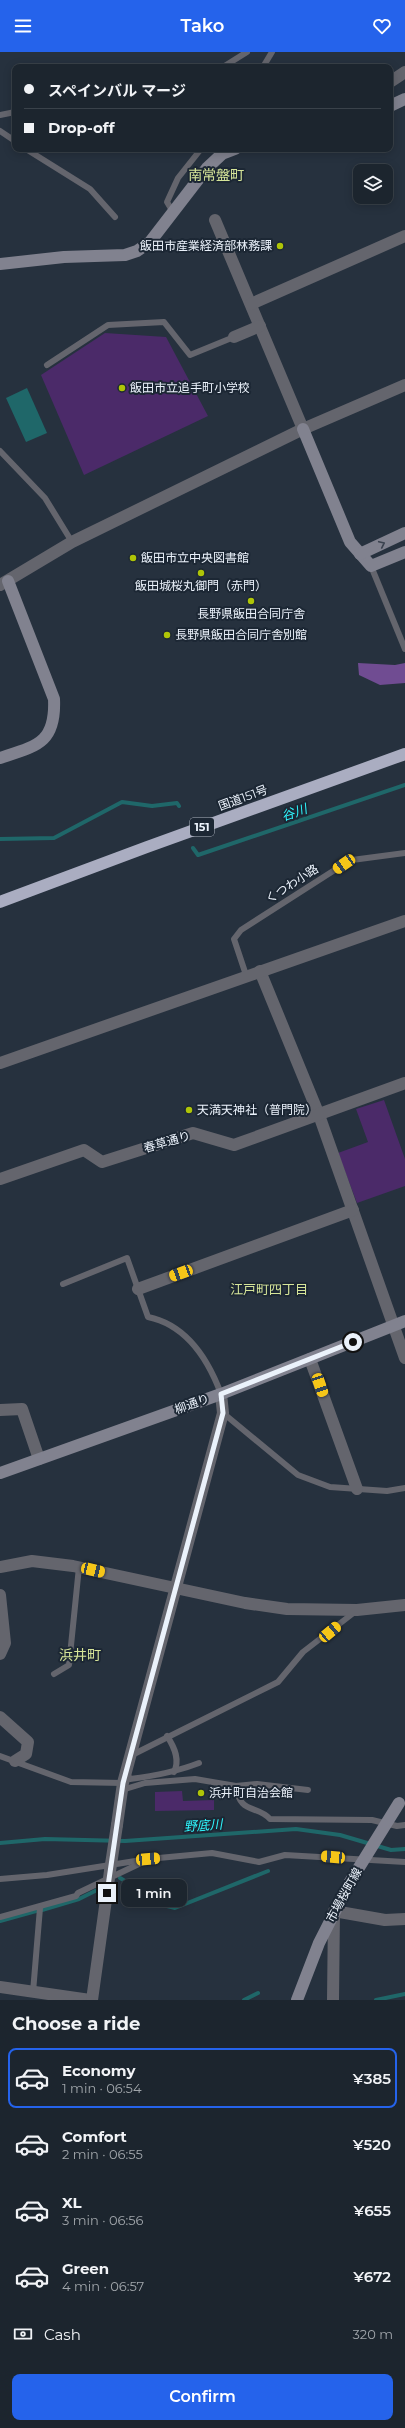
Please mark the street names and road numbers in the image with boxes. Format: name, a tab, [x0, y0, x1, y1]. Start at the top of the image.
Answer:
street label: 国道151号	[216, 782, 270, 813]
road number: 151	[190, 818, 214, 836]
street label: くつわ小路	[262, 861, 321, 906]
street label: 春草通り	[142, 1128, 192, 1155]
street label: 柳通り	[172, 1390, 211, 1417]
street label: 市場桜町線	[322, 1865, 365, 1925]

